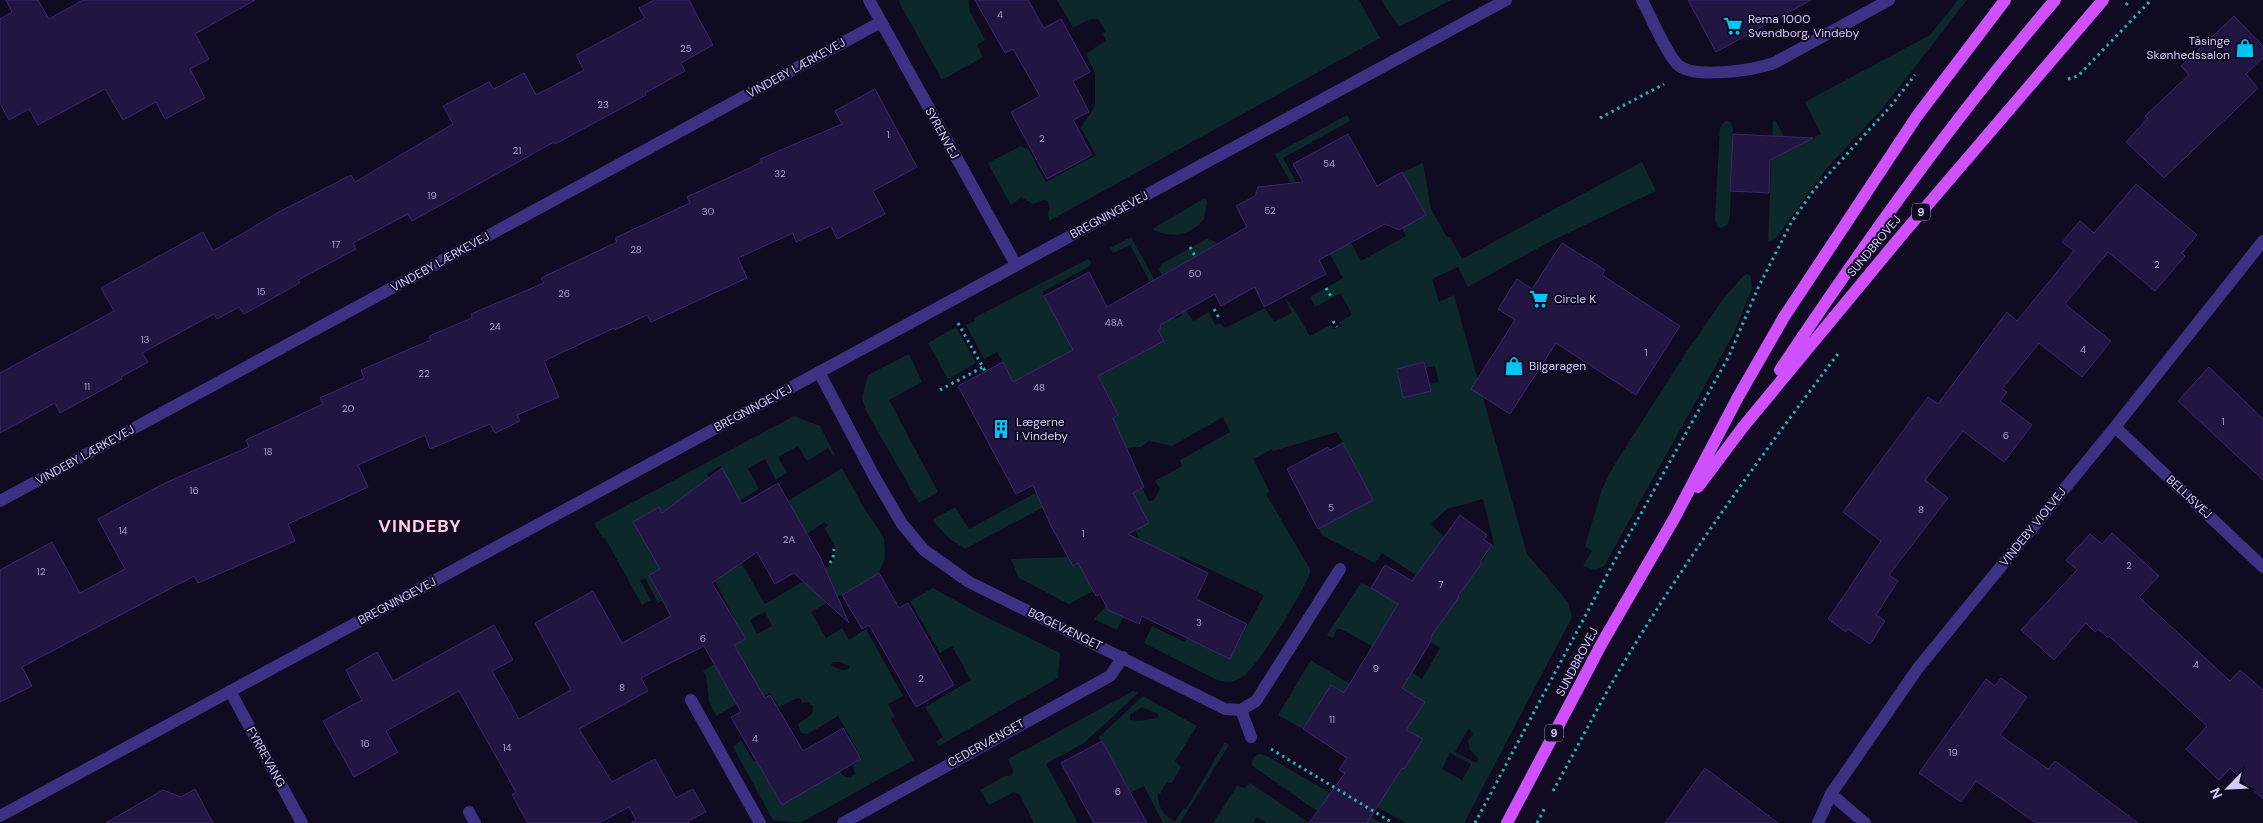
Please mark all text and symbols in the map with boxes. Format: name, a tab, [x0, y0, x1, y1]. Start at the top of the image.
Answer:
house number: 4	[997, 8, 1003, 21]
place label: Rema 1000 Svendborg, Vindeby	[1748, 11, 1859, 41]
supermarket icon: Rema 1000 Svendborg, Vindeby	[1722, 15, 1744, 37]
place label: Tåsinge Skønhedssalon	[2146, 33, 2230, 63]
street label: VINDEBY LÆRKEVEJ	[744, 34, 848, 102]
shop icon: Tåsinge Skønhedssalon	[2234, 37, 2256, 59]
house number: 25	[680, 42, 692, 55]
house number: 23	[597, 98, 609, 111]
street label: SYRENVEJ	[921, 104, 963, 162]
house number: 1	[886, 128, 890, 141]
house number: 2	[1039, 132, 1045, 145]
house number: 21	[513, 144, 521, 157]
house number: 54	[1323, 157, 1335, 170]
house number: 32	[774, 167, 786, 180]
street label: BREGNINGEVEJ	[1067, 188, 1151, 242]
house number: 19	[427, 189, 437, 202]
road number: 9	[1912, 203, 1930, 220]
house number: 52	[1264, 204, 1276, 217]
house number: 30	[702, 205, 715, 218]
street label: SUNDBROVEJ	[1844, 212, 1904, 280]
street label: VINDEBY LÆRKEVEJ	[388, 228, 492, 296]
house number: 17	[332, 238, 340, 251]
house number: 28	[630, 243, 642, 256]
house number: 2	[2154, 258, 2160, 271]
house number: 50	[1189, 267, 1202, 280]
house number: 15	[256, 285, 266, 298]
house number: 26	[558, 287, 570, 300]
supermarket icon: Circle K	[1528, 288, 1550, 310]
place label: Circle K	[1554, 291, 1596, 307]
house number: 48A	[1105, 316, 1124, 329]
house number: 24	[489, 320, 501, 333]
house number: 13	[140, 333, 150, 346]
house number: 4	[2080, 343, 2086, 356]
house number: 1	[1644, 346, 1648, 359]
shop icon: Bilgaragen	[1503, 355, 1525, 377]
place label: Bilgaragen	[1529, 358, 1586, 374]
house number: 22	[418, 367, 430, 380]
house number: 11	[84, 380, 90, 393]
street label: BREGNINGEVEJ	[711, 381, 795, 435]
house number: 48	[1033, 381, 1045, 394]
house number: 20	[342, 402, 354, 415]
place label: Lægerne i Vindeby	[1016, 414, 1068, 444]
house number: 1	[2221, 415, 2225, 428]
building icon: Lægerne i Vindeby	[990, 418, 1012, 440]
street label: VINDEBY LÆRKEVEJ	[33, 421, 137, 489]
house number: 6	[2003, 429, 2009, 442]
house number: 18	[263, 445, 273, 458]
street label: BELLISVEJ	[2163, 472, 2215, 522]
house number: 16	[189, 484, 199, 497]
street label: VINDEBY VIOLVEJ	[1996, 484, 2070, 570]
house number: 5	[1328, 501, 1334, 514]
house number: 8	[1918, 503, 1924, 516]
district label: VINDEBY	[378, 514, 462, 538]
house number: 14	[118, 524, 128, 537]
house number: 1	[1081, 527, 1085, 540]
house number: 2A	[783, 533, 796, 546]
house number: 2	[2126, 559, 2132, 572]
house number: 12	[37, 565, 46, 578]
street label: BREGNINGEVEJ	[355, 574, 439, 628]
house number: 7	[1438, 578, 1444, 591]
street label: BØGEVÆNGET	[1025, 604, 1105, 654]
house number: 3	[1196, 616, 1202, 629]
street label: SUNDBROVEJ	[1552, 625, 1602, 699]
house number: 6	[700, 632, 706, 645]
house number: 4	[2193, 658, 2199, 671]
house number: 9	[1373, 662, 1379, 675]
house number: 2	[918, 672, 924, 685]
house number: 8	[619, 681, 625, 694]
house number: 11	[1329, 713, 1335, 726]
street label: CEDERVÆNGET	[945, 715, 1028, 771]
street label: FYRREVANG	[243, 724, 289, 790]
road number: 9	[1545, 724, 1563, 741]
house number: 4	[752, 732, 758, 745]
house number: 16	[360, 737, 370, 750]
house number: 14	[502, 741, 512, 754]
house number: 19	[1948, 746, 1958, 759]
north arrow	[2203, 763, 2253, 813]
house number: 6	[1115, 785, 1121, 798]
text: N	[2206, 785, 2226, 802]

